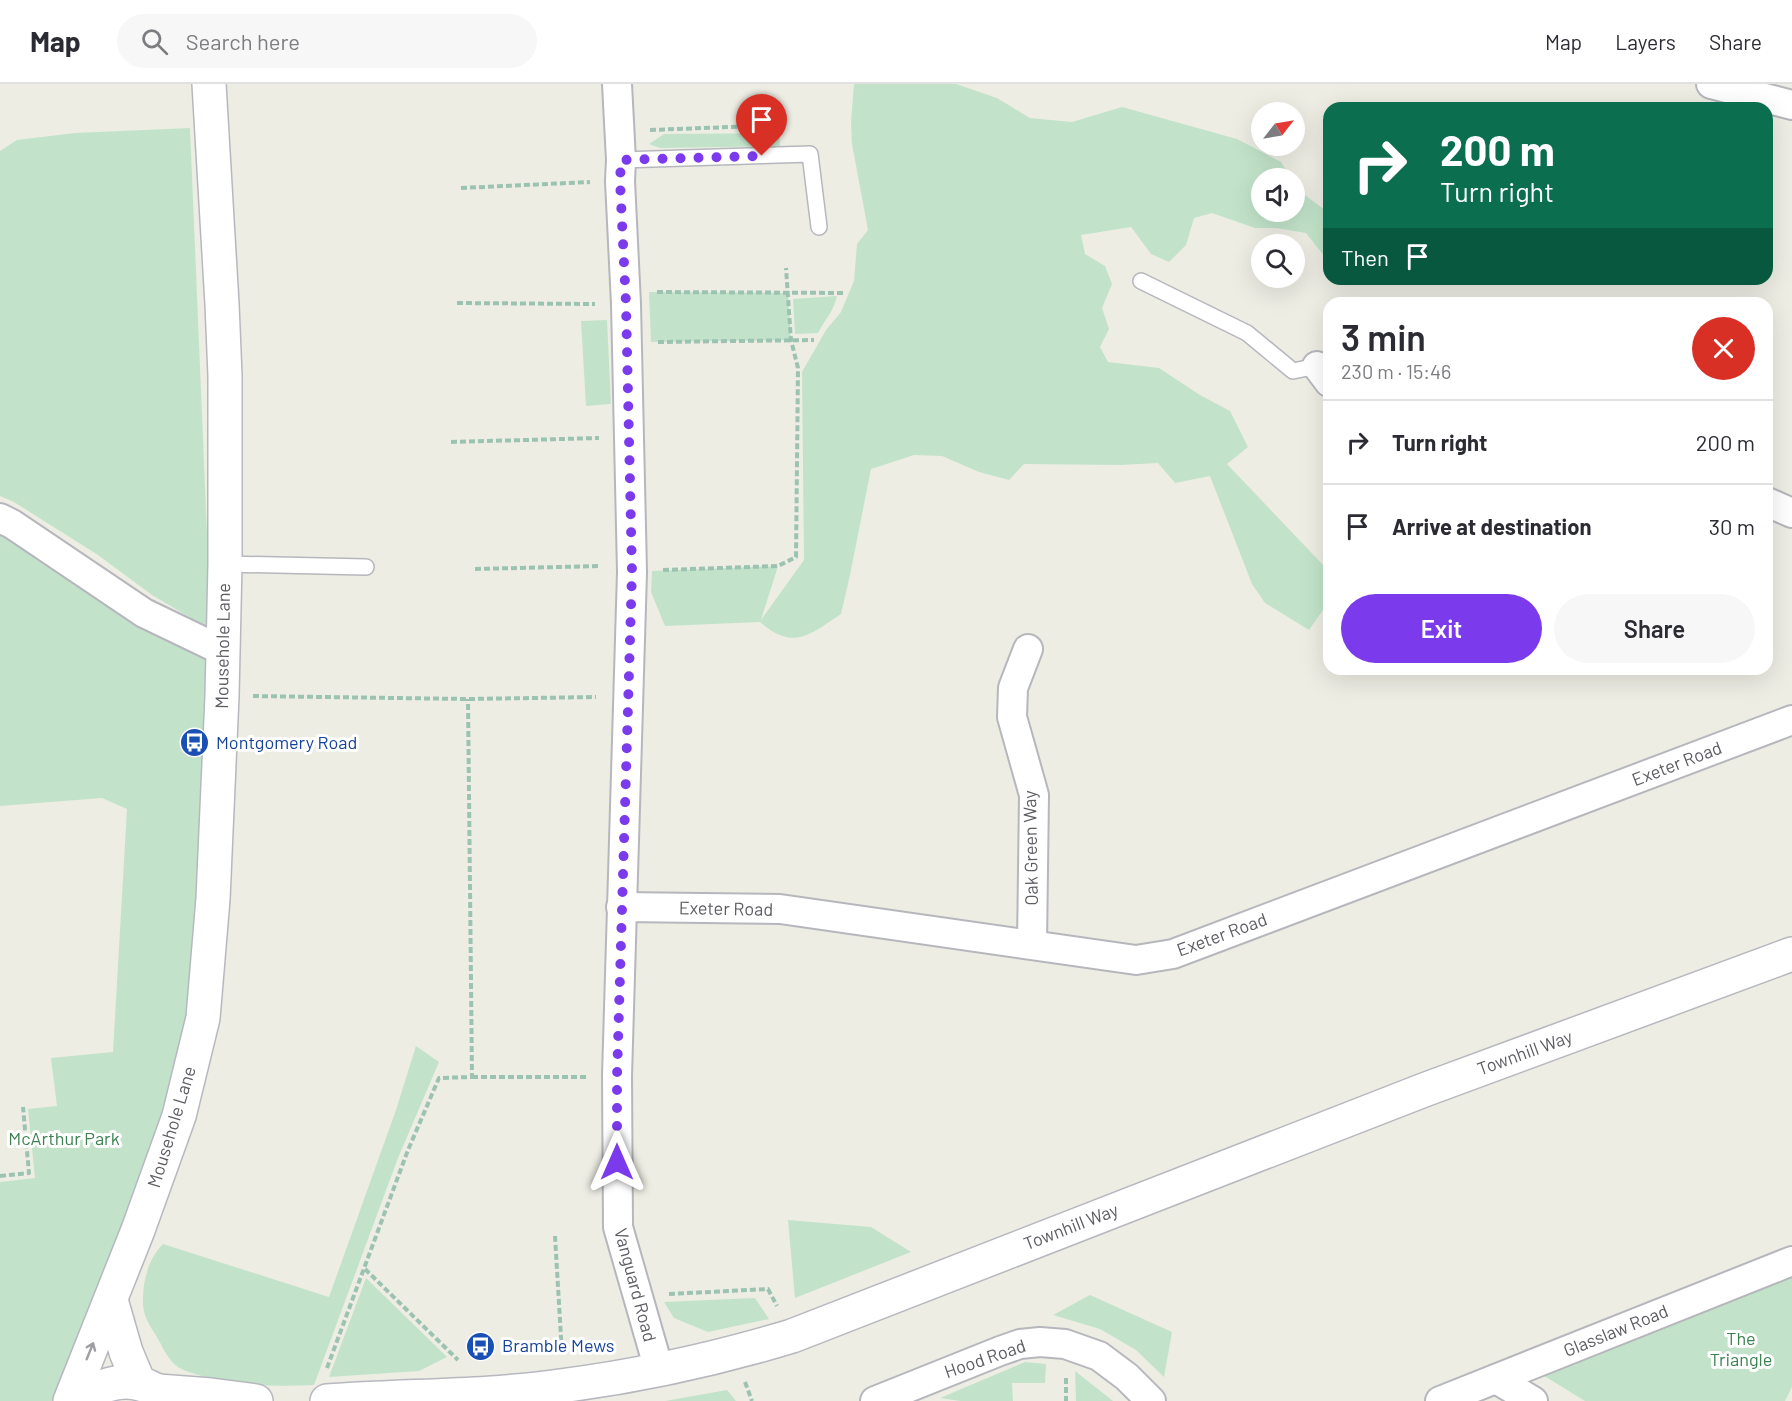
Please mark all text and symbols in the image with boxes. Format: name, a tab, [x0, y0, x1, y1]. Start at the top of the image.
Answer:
search box	[117, 14, 537, 68]
text: Map	[30, 24, 81, 58]
icon: search	[138, 25, 171, 58]
text: Search here	[186, 28, 300, 54]
text: Map	[1545, 29, 1582, 54]
text: Layers	[1615, 29, 1676, 54]
text: Share	[1709, 29, 1762, 54]
pin	[736, 94, 787, 156]
north arrow	[1251, 102, 1305, 156]
map controls	[1251, 102, 1305, 288]
icon: arrive	[745, 103, 778, 136]
text: 200 m	[1440, 124, 1555, 174]
icon: right	[1341, 126, 1419, 204]
button: sound	[1251, 168, 1305, 222]
text: Turn right	[1440, 175, 1554, 207]
button: search	[1251, 234, 1305, 288]
icon: arrive	[1401, 240, 1434, 273]
text: Then	[1341, 244, 1389, 270]
text: 3 min	[1341, 315, 1426, 358]
button: close	[1692, 317, 1755, 380]
text: 230 m · 15:46	[1341, 359, 1451, 383]
icon: right	[1341, 426, 1374, 459]
text: Turn right	[1392, 429, 1487, 455]
text: 200 m	[1696, 429, 1755, 455]
icon: arrive	[1341, 510, 1374, 543]
text: Arrive at destination	[1392, 513, 1591, 539]
text: 30 m	[1709, 513, 1755, 539]
street label: Mousehole Lane	[210, 583, 234, 709]
button: Exit	[1341, 594, 1542, 663]
button: Share	[1554, 594, 1755, 663]
bus stop icon: Montgomery Road	[179, 727, 211, 759]
place label: Montgomery Road	[216, 731, 357, 753]
street label: Exeter Road	[1629, 736, 1725, 790]
street label: Oak Green Way	[1018, 790, 1042, 906]
street label: Exeter Road	[679, 896, 773, 920]
street label: Exeter Road	[1174, 908, 1270, 961]
street label: Townhill Way	[1474, 1025, 1575, 1079]
street label: Mousehole Lane	[142, 1063, 200, 1190]
park label: McArthur Park	[8, 1127, 120, 1149]
position arrow	[585, 1130, 649, 1194]
street label: Townhill Way	[1020, 1198, 1121, 1254]
street label: Vanguard Road	[610, 1225, 662, 1344]
street label: Glasslaw Road	[1560, 1299, 1671, 1361]
park label: The Triangle	[1710, 1327, 1772, 1370]
bus stop icon: Bramble Mews	[465, 1330, 497, 1362]
place label: Bramble Mews	[502, 1334, 614, 1356]
street label: Hood Road	[941, 1334, 1028, 1382]
one-way arrow	[85, 1342, 96, 1360]

